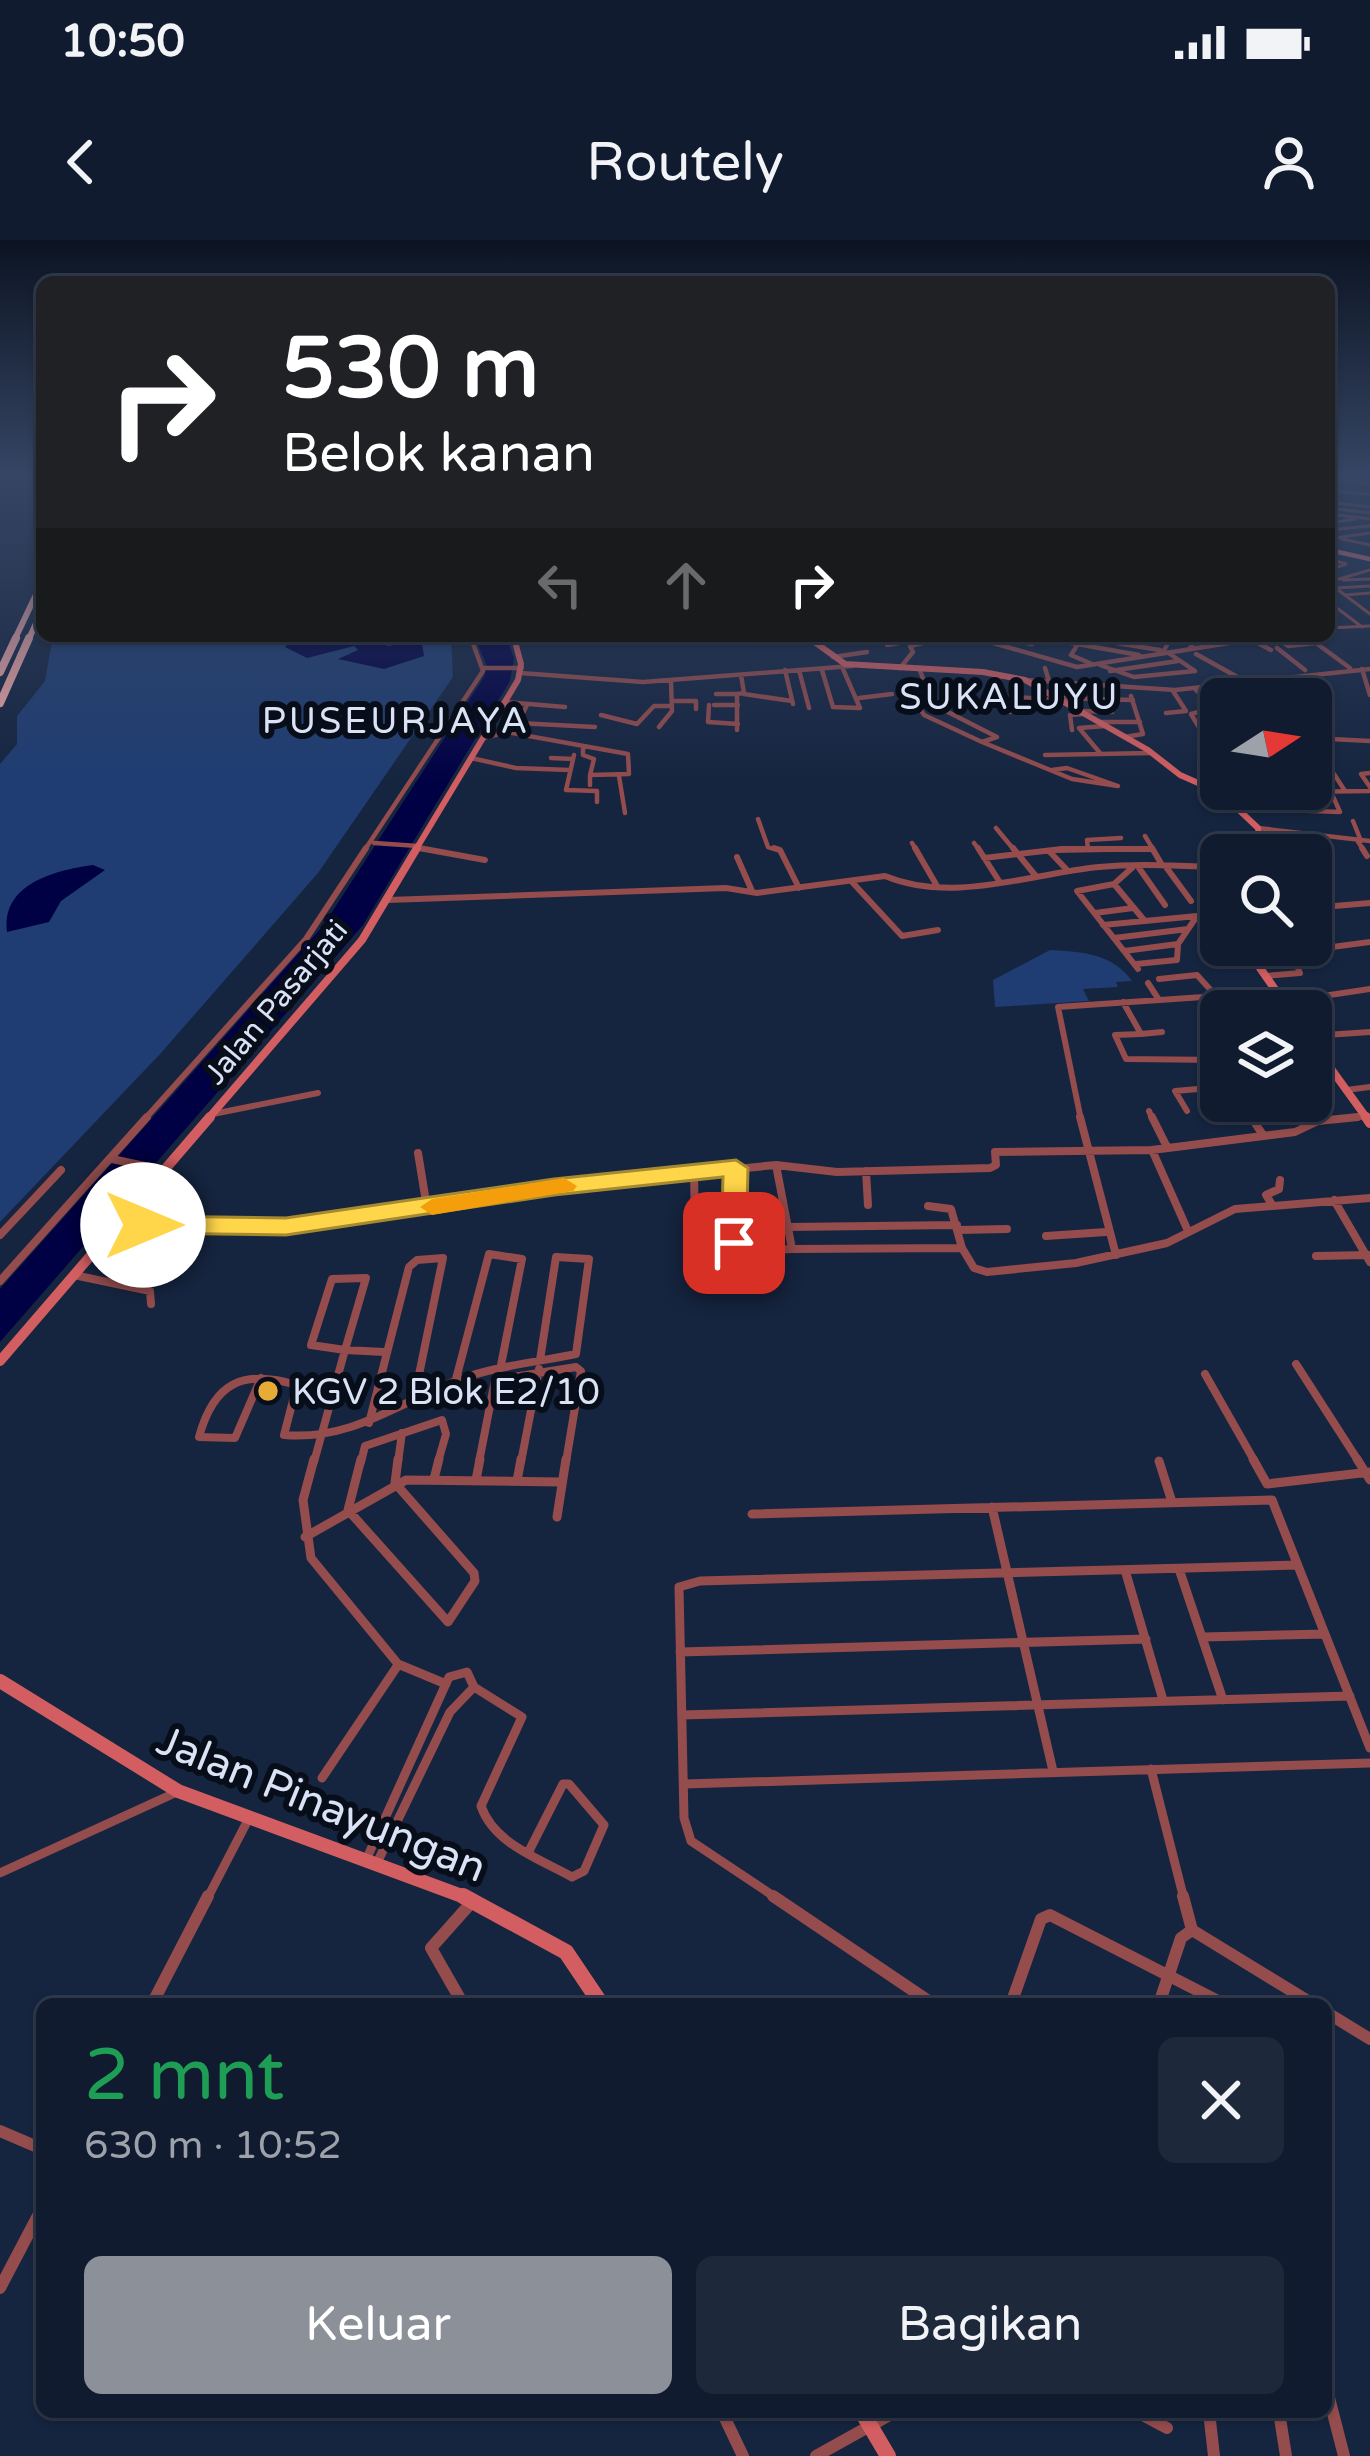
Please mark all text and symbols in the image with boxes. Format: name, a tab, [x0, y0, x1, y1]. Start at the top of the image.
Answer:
text: 10:50	[60, 15, 185, 69]
icon: back	[48, 129, 114, 195]
icon: person	[1256, 129, 1322, 195]
text: Routely	[586, 130, 784, 195]
text: 530 m	[282, 319, 539, 420]
icon: right	[84, 324, 240, 480]
text: Belok kanan	[282, 421, 595, 486]
icon: left	[527, 552, 593, 618]
icon: ahead	[653, 552, 719, 618]
icon: right	[779, 552, 845, 618]
district label: SUKALUYU	[899, 676, 1121, 719]
north arrow	[1200, 678, 1332, 810]
map controls	[1200, 678, 1332, 1122]
district label: PUSEURJAYA	[262, 700, 530, 743]
button: search	[1200, 834, 1332, 966]
street label: Jalan Pasarjati	[197, 913, 356, 1092]
button: layers	[1200, 990, 1332, 1122]
position arrow	[80, 1162, 206, 1288]
pin	[683, 1192, 785, 1294]
icon: arrive	[701, 1210, 767, 1276]
place label: KGV 2 Blok E2/10	[292, 1371, 600, 1414]
marker: KGV 2 Blok E2/10	[255, 1378, 281, 1404]
street label: Jalan Pinayungan	[149, 1715, 493, 1894]
text: 2 mnt	[84, 2033, 285, 2120]
button: close	[1158, 2037, 1284, 2163]
text: 630 m · 10:52	[84, 2122, 342, 2169]
button: Keluar	[84, 2256, 672, 2394]
button: Bagikan	[696, 2256, 1284, 2394]

